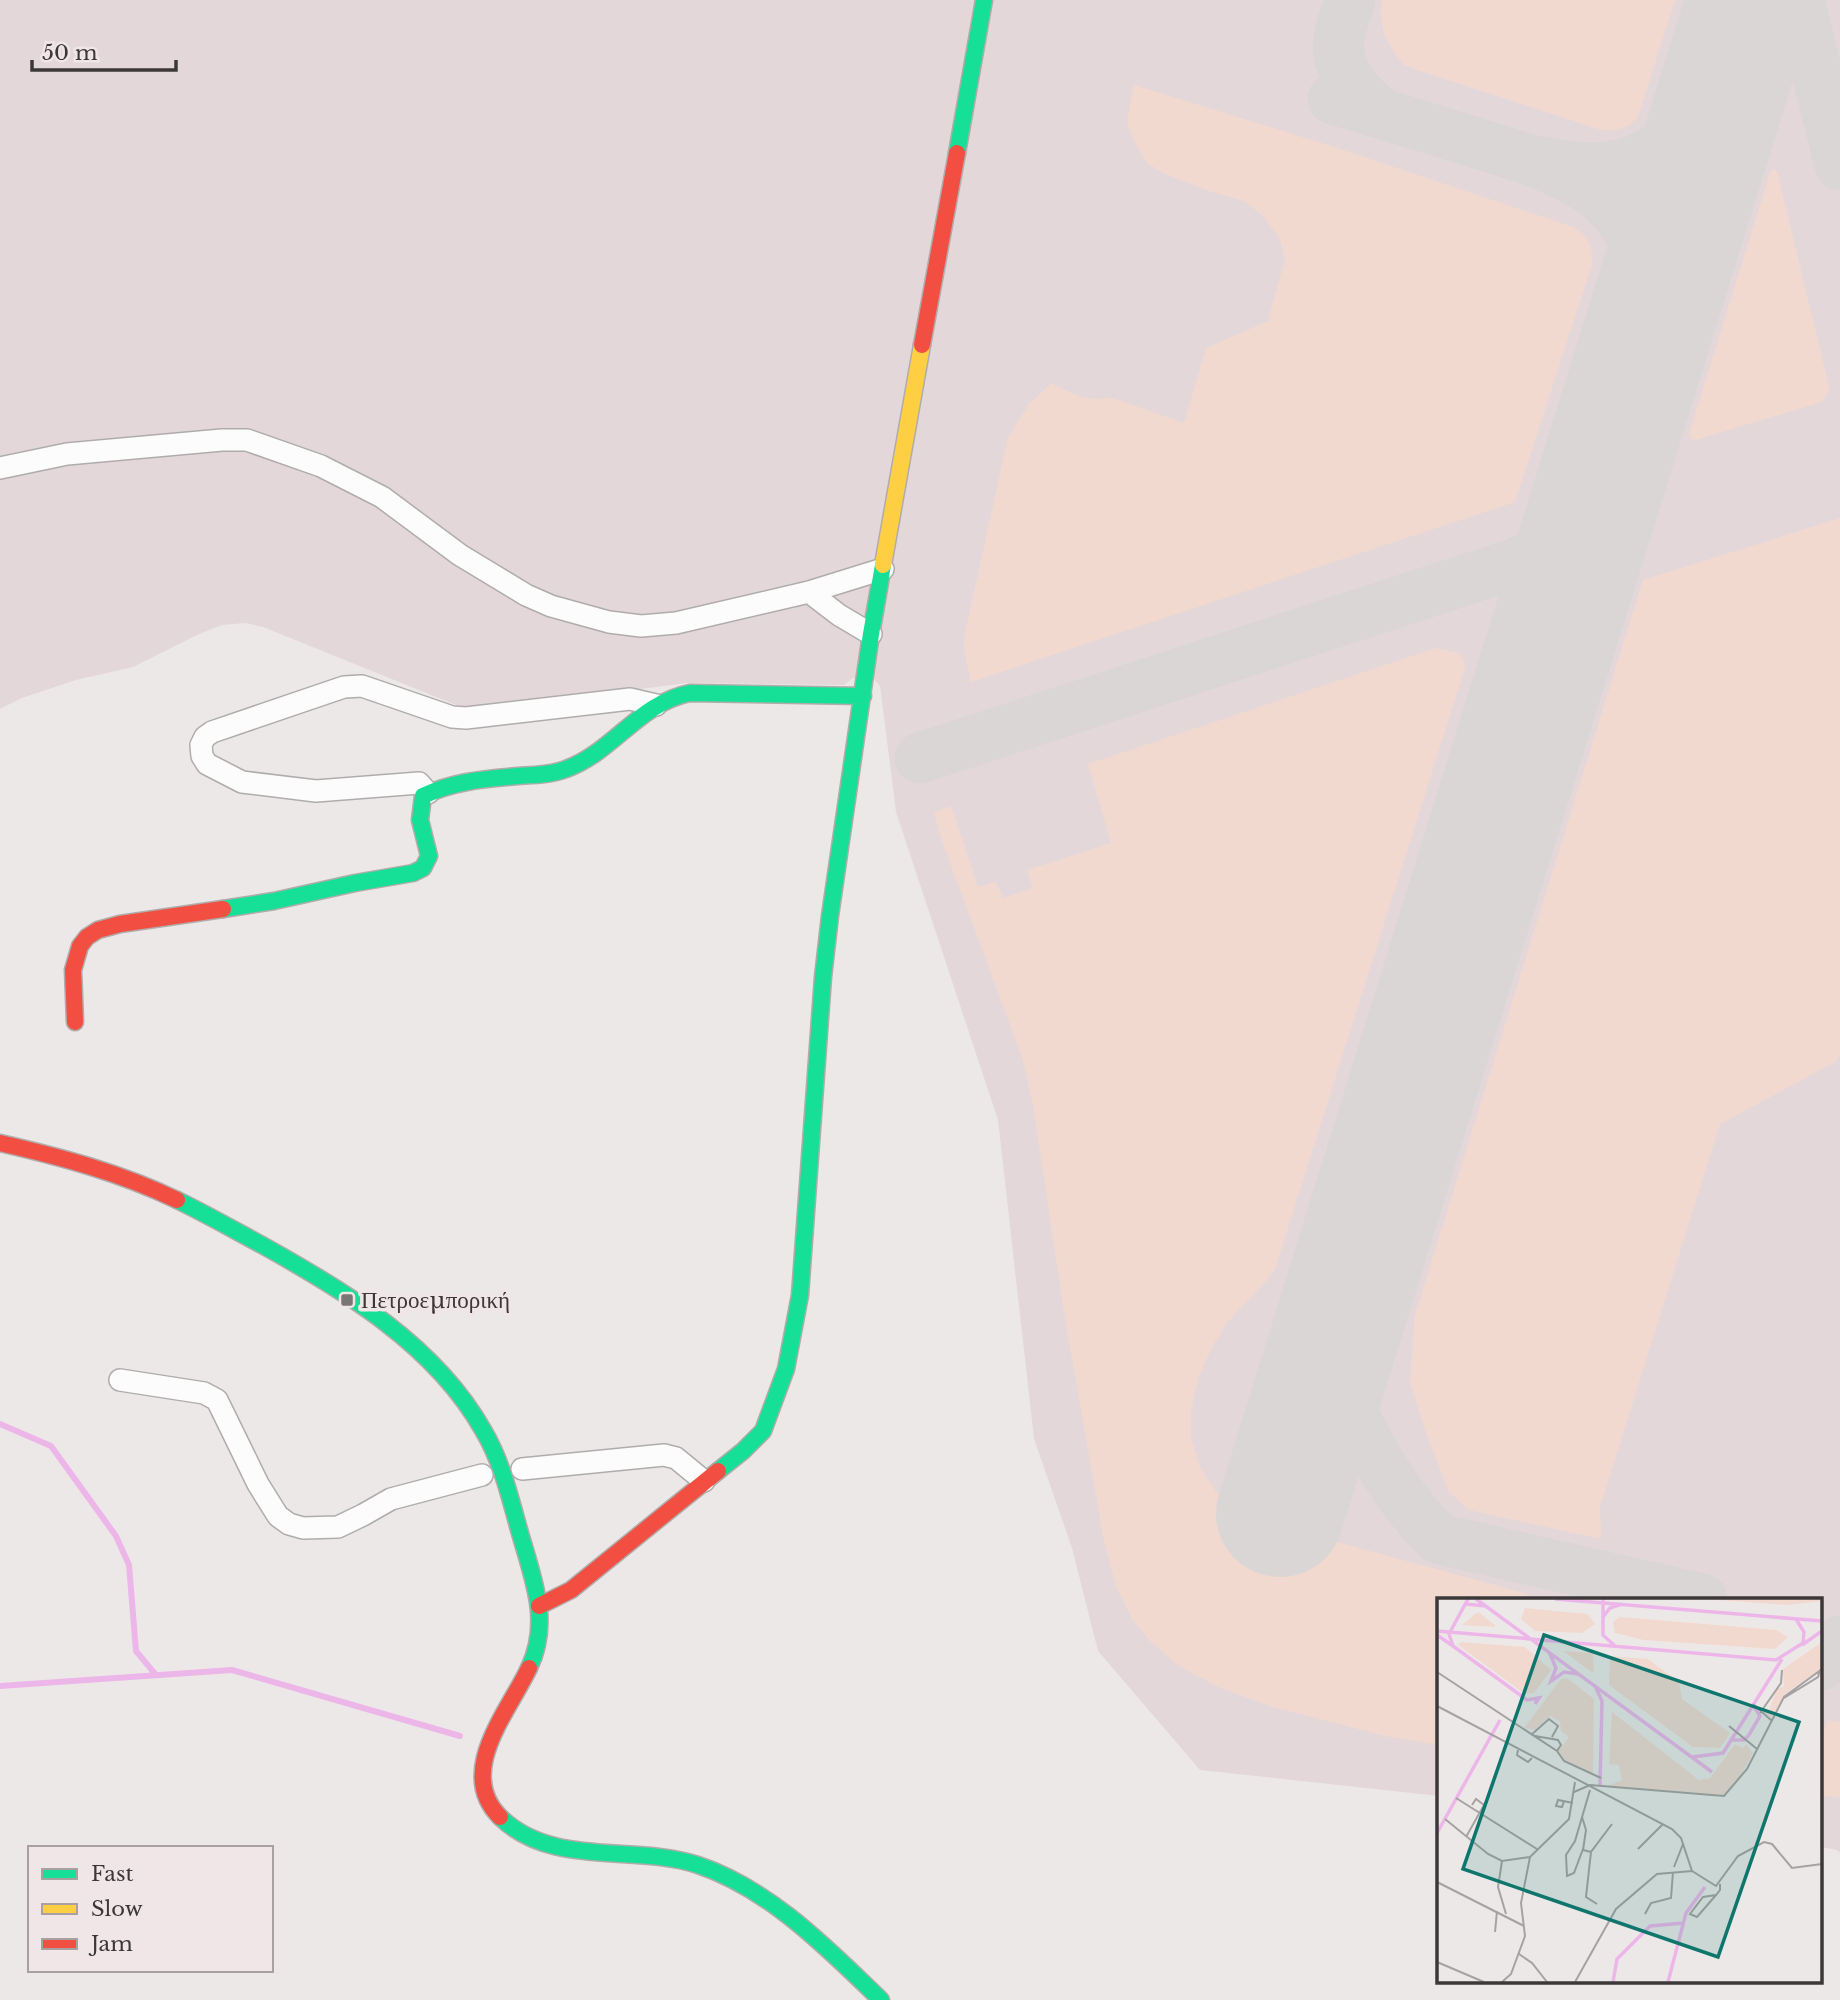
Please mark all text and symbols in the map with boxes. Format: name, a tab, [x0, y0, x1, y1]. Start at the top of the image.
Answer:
scale bar	[32, 28, 175, 72]
text: 50 m	[42, 40, 98, 66]
place label: Πετροεμπορική	[361, 1286, 510, 1314]
marker: Πετροεμπορική	[339, 1292, 355, 1308]
inset map	[1437, 1598, 1822, 1982]
legend	[28, 1846, 273, 1972]
text: Fast	[91, 1861, 133, 1887]
text: Slow	[91, 1896, 143, 1922]
text: Jam	[88, 1931, 133, 1957]

